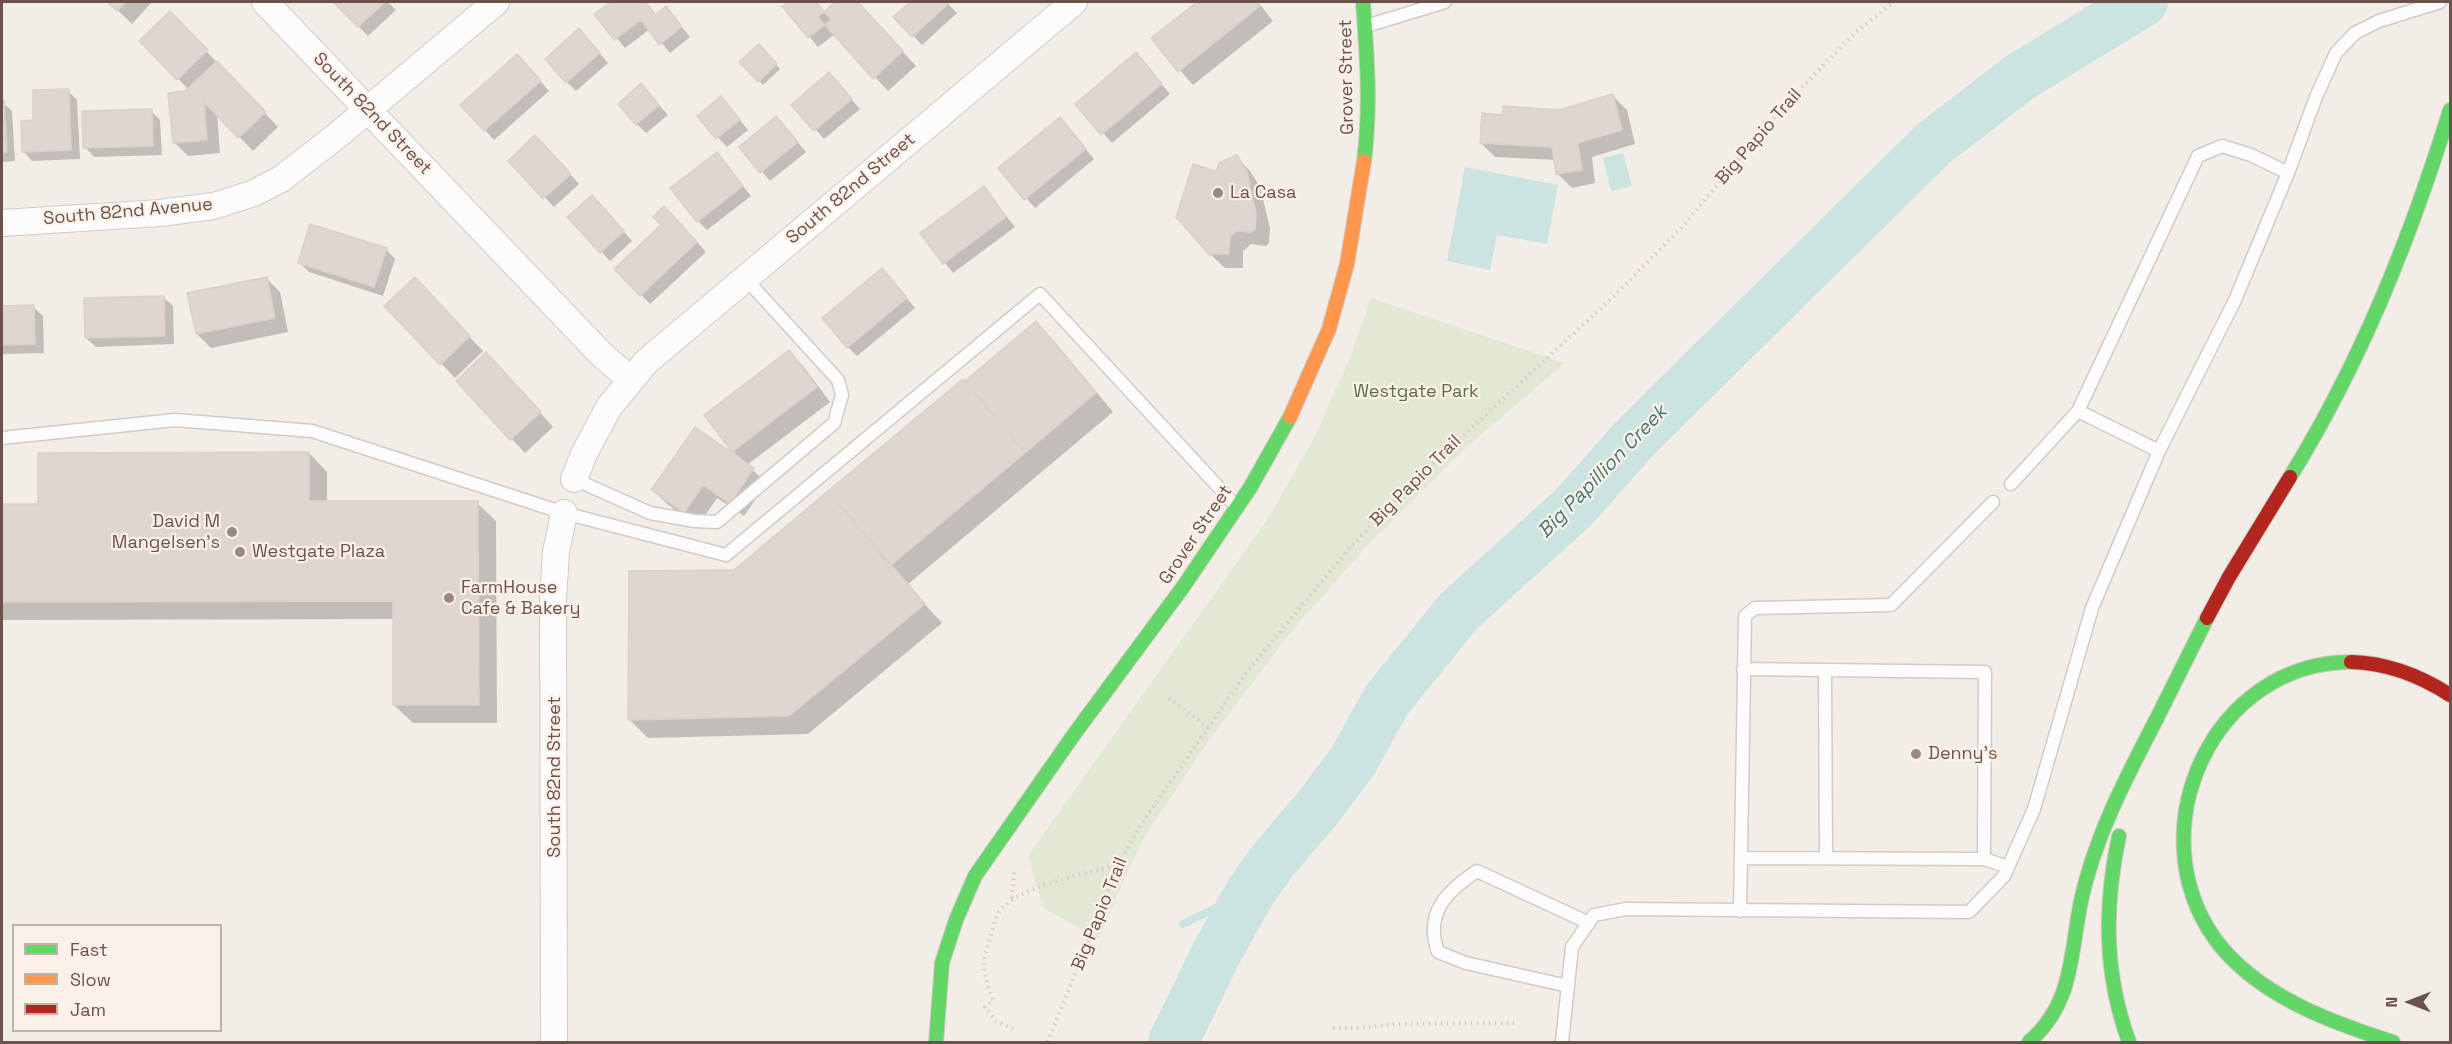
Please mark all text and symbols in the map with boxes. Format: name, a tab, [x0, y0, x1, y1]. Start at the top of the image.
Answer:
street label: Grover Street	[1335, 19, 1359, 135]
street label: South 82nd Street	[308, 48, 436, 180]
street label: Big Papio Trail	[1711, 85, 1807, 189]
street label: South 82nd Street	[782, 129, 920, 249]
place label: La Casa	[1230, 182, 1296, 204]
marker: La Casa	[1211, 186, 1225, 200]
street label: South 82nd Avenue	[42, 194, 214, 230]
park label: Westgate Park	[1353, 381, 1479, 403]
water label: Big Papillion Creek	[1533, 400, 1673, 544]
street label: Big Papio Trail	[1366, 431, 1466, 531]
street label: Grover Street	[1155, 481, 1237, 589]
place label: David M Mangelsen's	[112, 511, 220, 554]
marker: David M Mangelsen's	[225, 525, 239, 539]
place label: Westgate Plaza	[252, 541, 385, 563]
marker: Westgate Plaza	[233, 545, 247, 559]
place label: FarmHouse Cafe & Bakery	[461, 577, 581, 620]
marker: FarmHouse Cafe & Bakery	[442, 591, 456, 605]
street label: South 82nd Street	[544, 696, 566, 858]
place label: Denny's	[1928, 743, 1997, 765]
marker: Denny's	[1909, 747, 1923, 761]
street label: Big Papio Trail	[1067, 854, 1133, 974]
legend	[12, 924, 222, 1032]
text: Fast	[70, 938, 107, 961]
text: Slow	[70, 968, 111, 991]
north arrow	[2380, 972, 2440, 1032]
text: N	[2381, 997, 2402, 1007]
text: Jam	[70, 998, 106, 1021]

